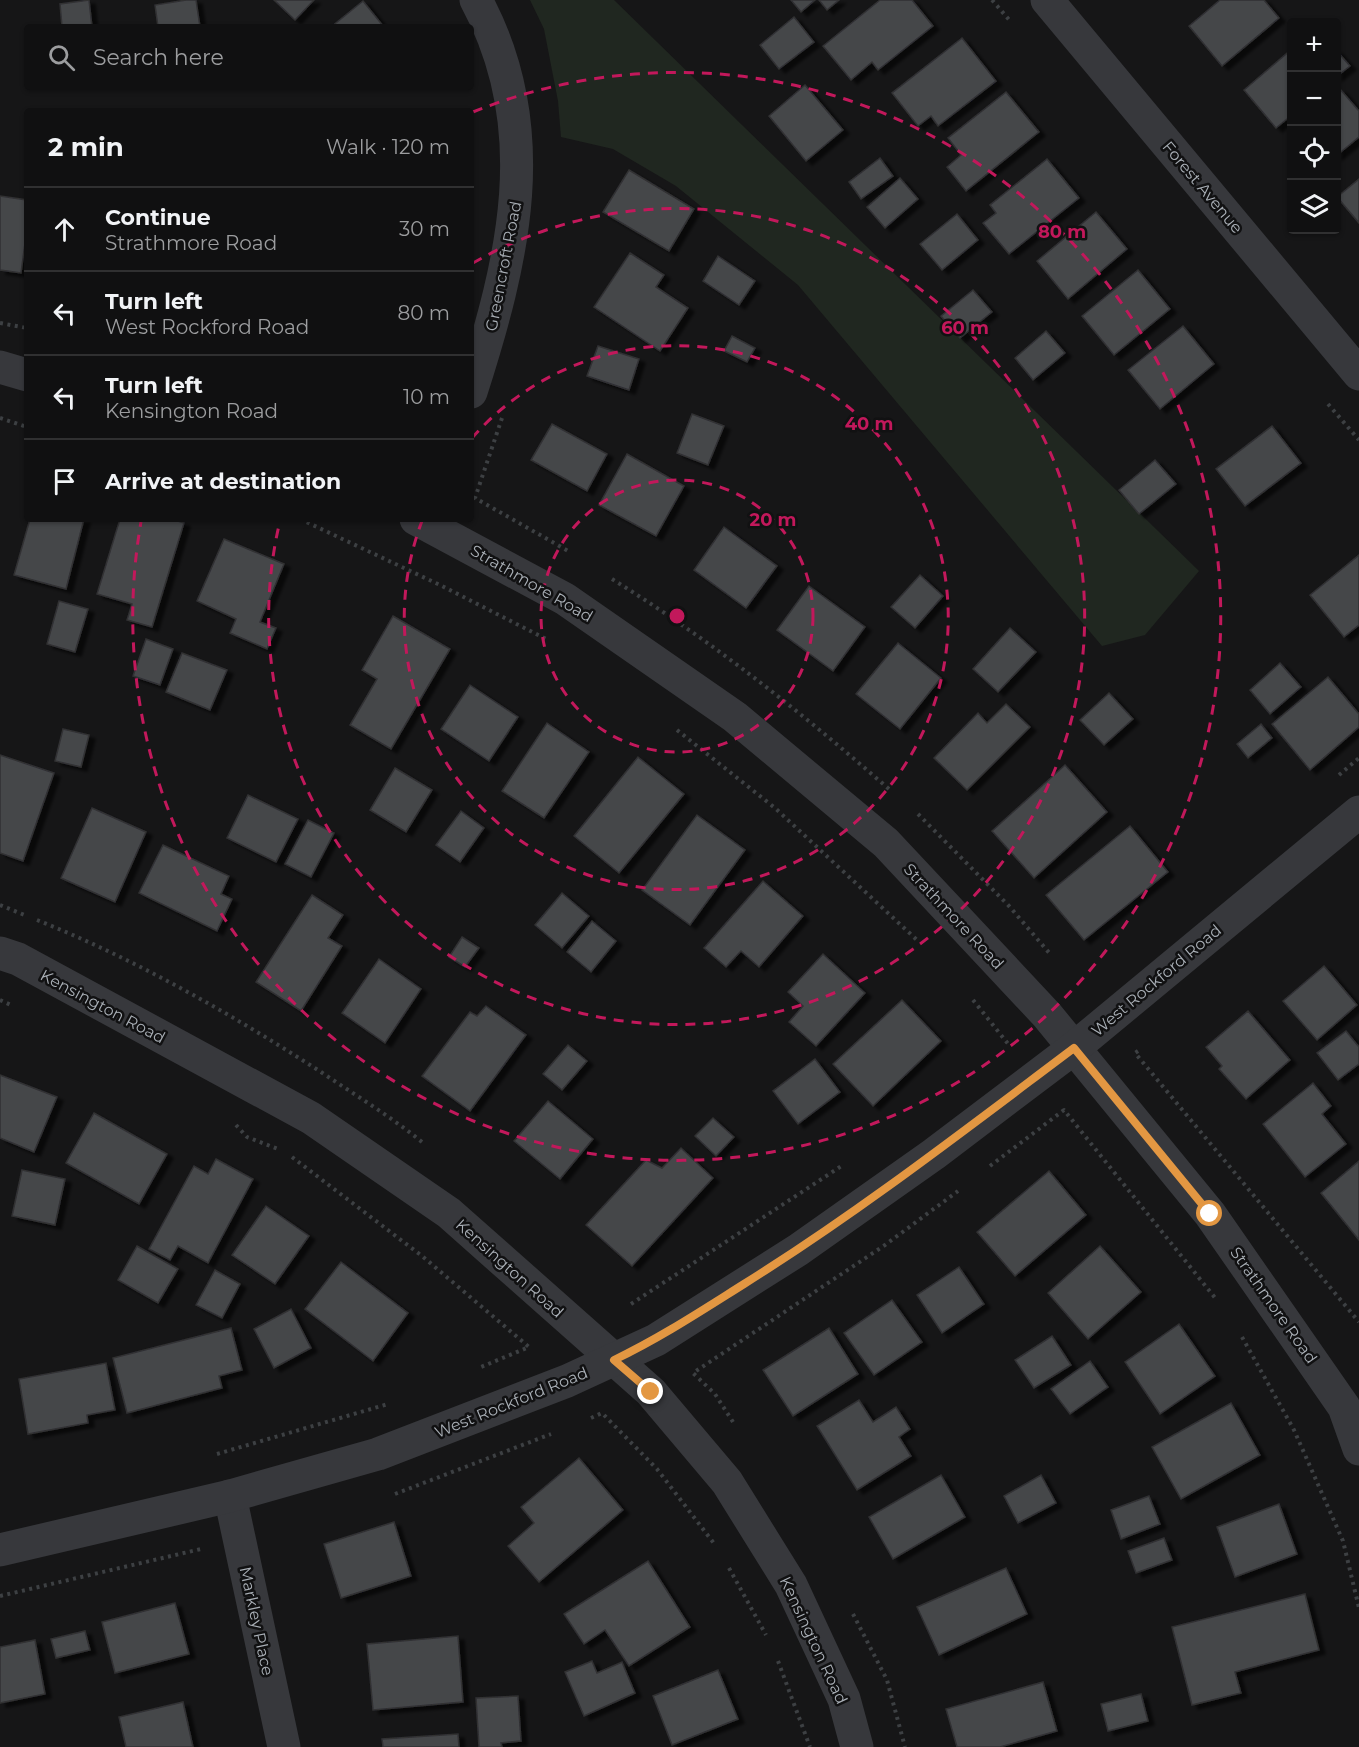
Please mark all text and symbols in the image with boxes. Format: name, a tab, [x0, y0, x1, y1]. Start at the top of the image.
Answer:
map controls	[1287, 18, 1341, 234]
button: +	[1287, 18, 1341, 72]
search box	[24, 24, 474, 90]
icon: search	[45, 41, 78, 74]
text: Search here	[93, 44, 224, 71]
button: −	[1287, 72, 1341, 126]
button: locate	[1287, 126, 1341, 180]
text: 2 min	[48, 131, 124, 163]
text: Walk · 120 m	[326, 135, 450, 159]
street label: Forest Avenue	[1158, 137, 1247, 237]
button: layers	[1287, 180, 1341, 234]
street label: Greencroft Road	[482, 200, 525, 333]
text: Continue	[105, 204, 211, 231]
icon: ahead	[48, 213, 81, 246]
text: 30 m	[399, 217, 450, 241]
text: 80 m	[1038, 221, 1086, 243]
text: Strathmore Road	[105, 231, 277, 255]
text: Turn left	[105, 288, 203, 315]
icon: left	[48, 297, 81, 330]
text: 80 m	[398, 301, 450, 325]
text: West Rockford Road	[105, 315, 309, 339]
text: 60 m	[941, 317, 989, 339]
text: Turn left	[105, 372, 203, 399]
icon: left	[48, 381, 81, 414]
text: 10 m	[403, 385, 450, 409]
text: Kensington Road	[105, 399, 278, 423]
text: 40 m	[845, 413, 893, 435]
icon: arrive	[48, 465, 81, 498]
text: Arrive at destination	[105, 468, 341, 495]
text: 20 m	[750, 509, 796, 531]
street label: Strathmore Road	[467, 541, 596, 626]
centre of rings	[667, 606, 687, 626]
street label: Strathmore Road	[900, 859, 1008, 973]
street label: West Rockford Road	[1088, 921, 1225, 1040]
street label: Kensington Road	[37, 966, 168, 1047]
route start	[1196, 1200, 1222, 1226]
street label: Kensington Road	[452, 1215, 567, 1322]
street label: Strathmore Road	[1226, 1243, 1321, 1367]
street label: West Rockford Road	[432, 1363, 591, 1442]
route end	[637, 1378, 663, 1404]
street label: Markley Place	[236, 1565, 277, 1677]
street label: Kensington Road	[776, 1573, 851, 1707]

